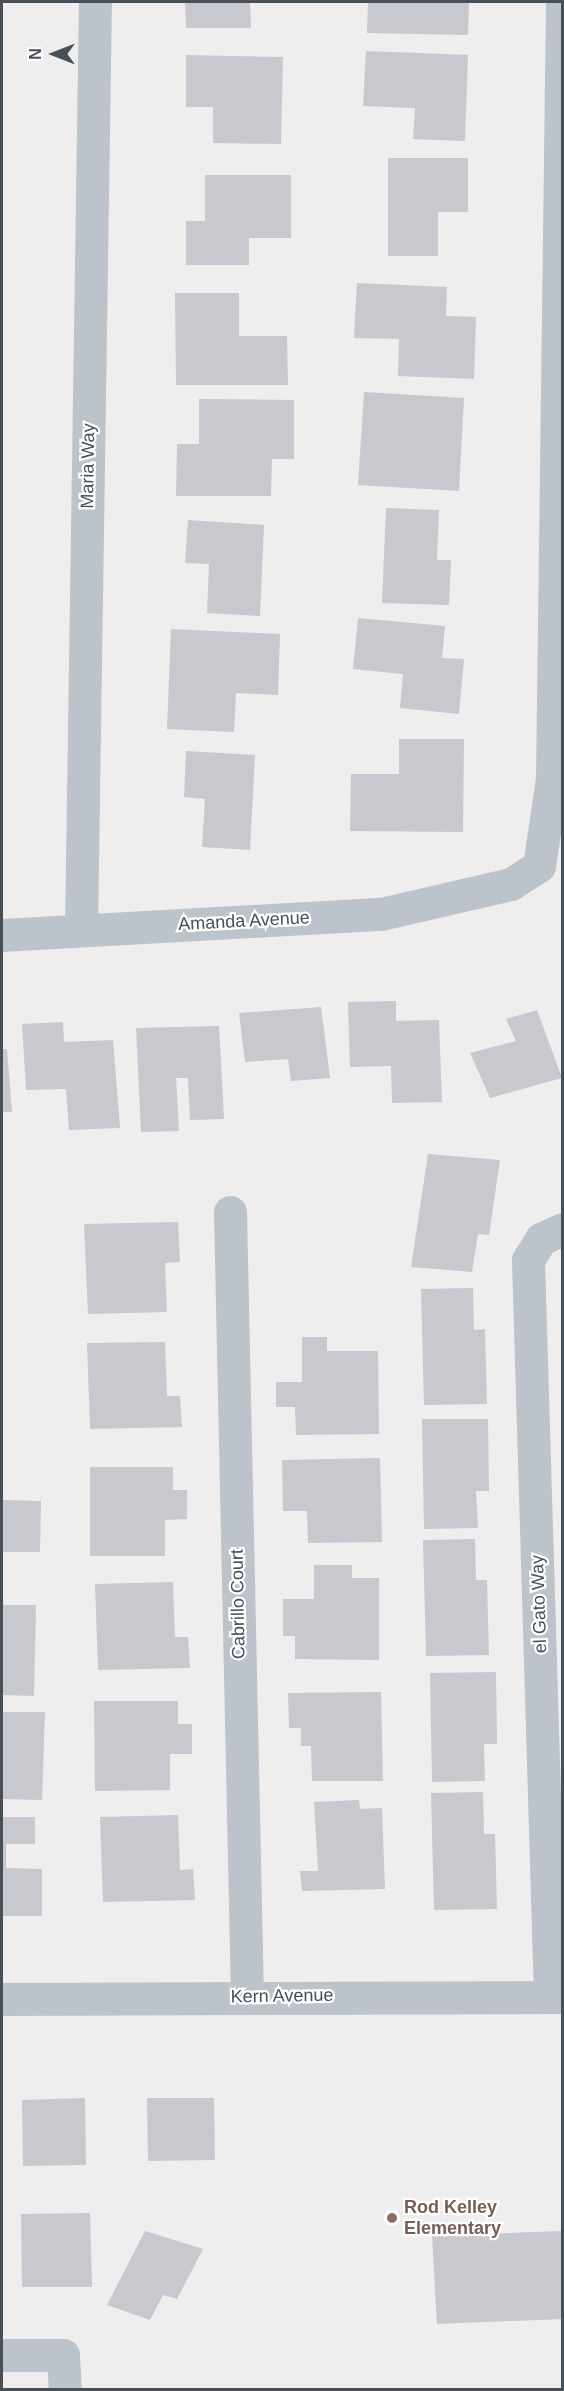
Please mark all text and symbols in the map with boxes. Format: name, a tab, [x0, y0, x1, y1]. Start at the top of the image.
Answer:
north arrow	[24, 24, 84, 84]
text: N	[27, 48, 44, 60]
street label: Maria Way	[76, 423, 100, 509]
street label: Amanda Avenue	[177, 907, 311, 935]
street label: Cabrillo Court	[226, 1549, 250, 1659]
street label: el Gato Way	[526, 1554, 552, 1654]
street label: Kern Avenue	[230, 1984, 334, 2008]
place label: Rod Kelley Elementary	[404, 2197, 501, 2240]
marker: Rod Kelley Elementary	[385, 2211, 399, 2225]

